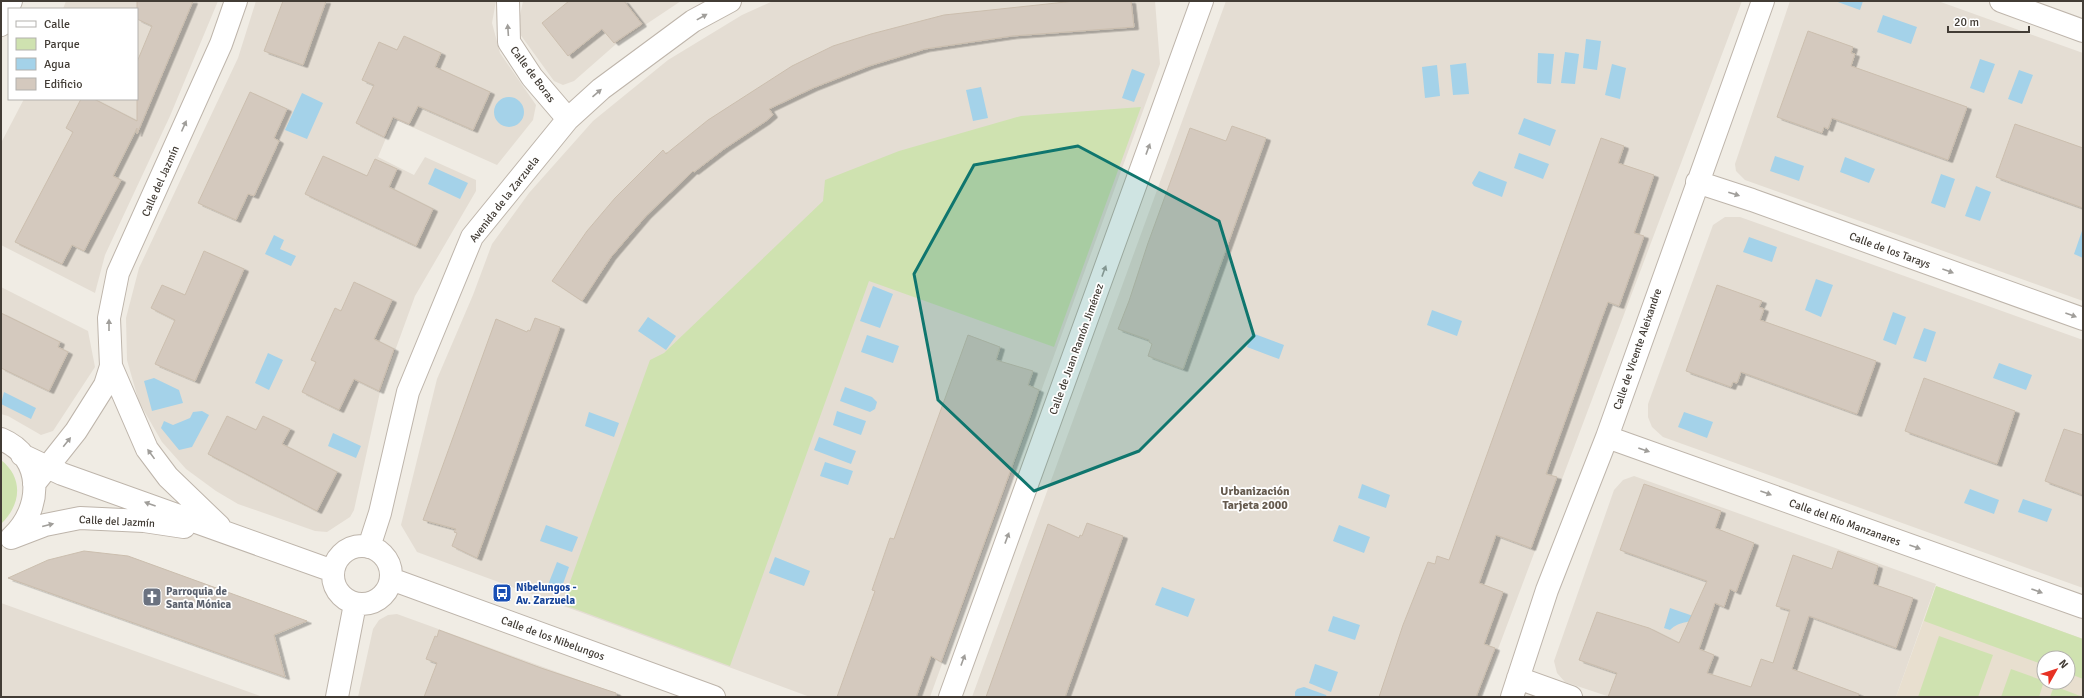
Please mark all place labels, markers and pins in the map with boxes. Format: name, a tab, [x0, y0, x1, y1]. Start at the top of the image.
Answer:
place label: Nibelungos - Av. Zarzuela	[516, 581, 577, 607]
bus stop icon: Nibelungos - Av. Zarzuela	[491, 582, 513, 604]
place label: Parroquia de Santa Mónica	[166, 585, 231, 611]
church icon: Parroquia de Santa Mónica	[141, 586, 163, 608]

